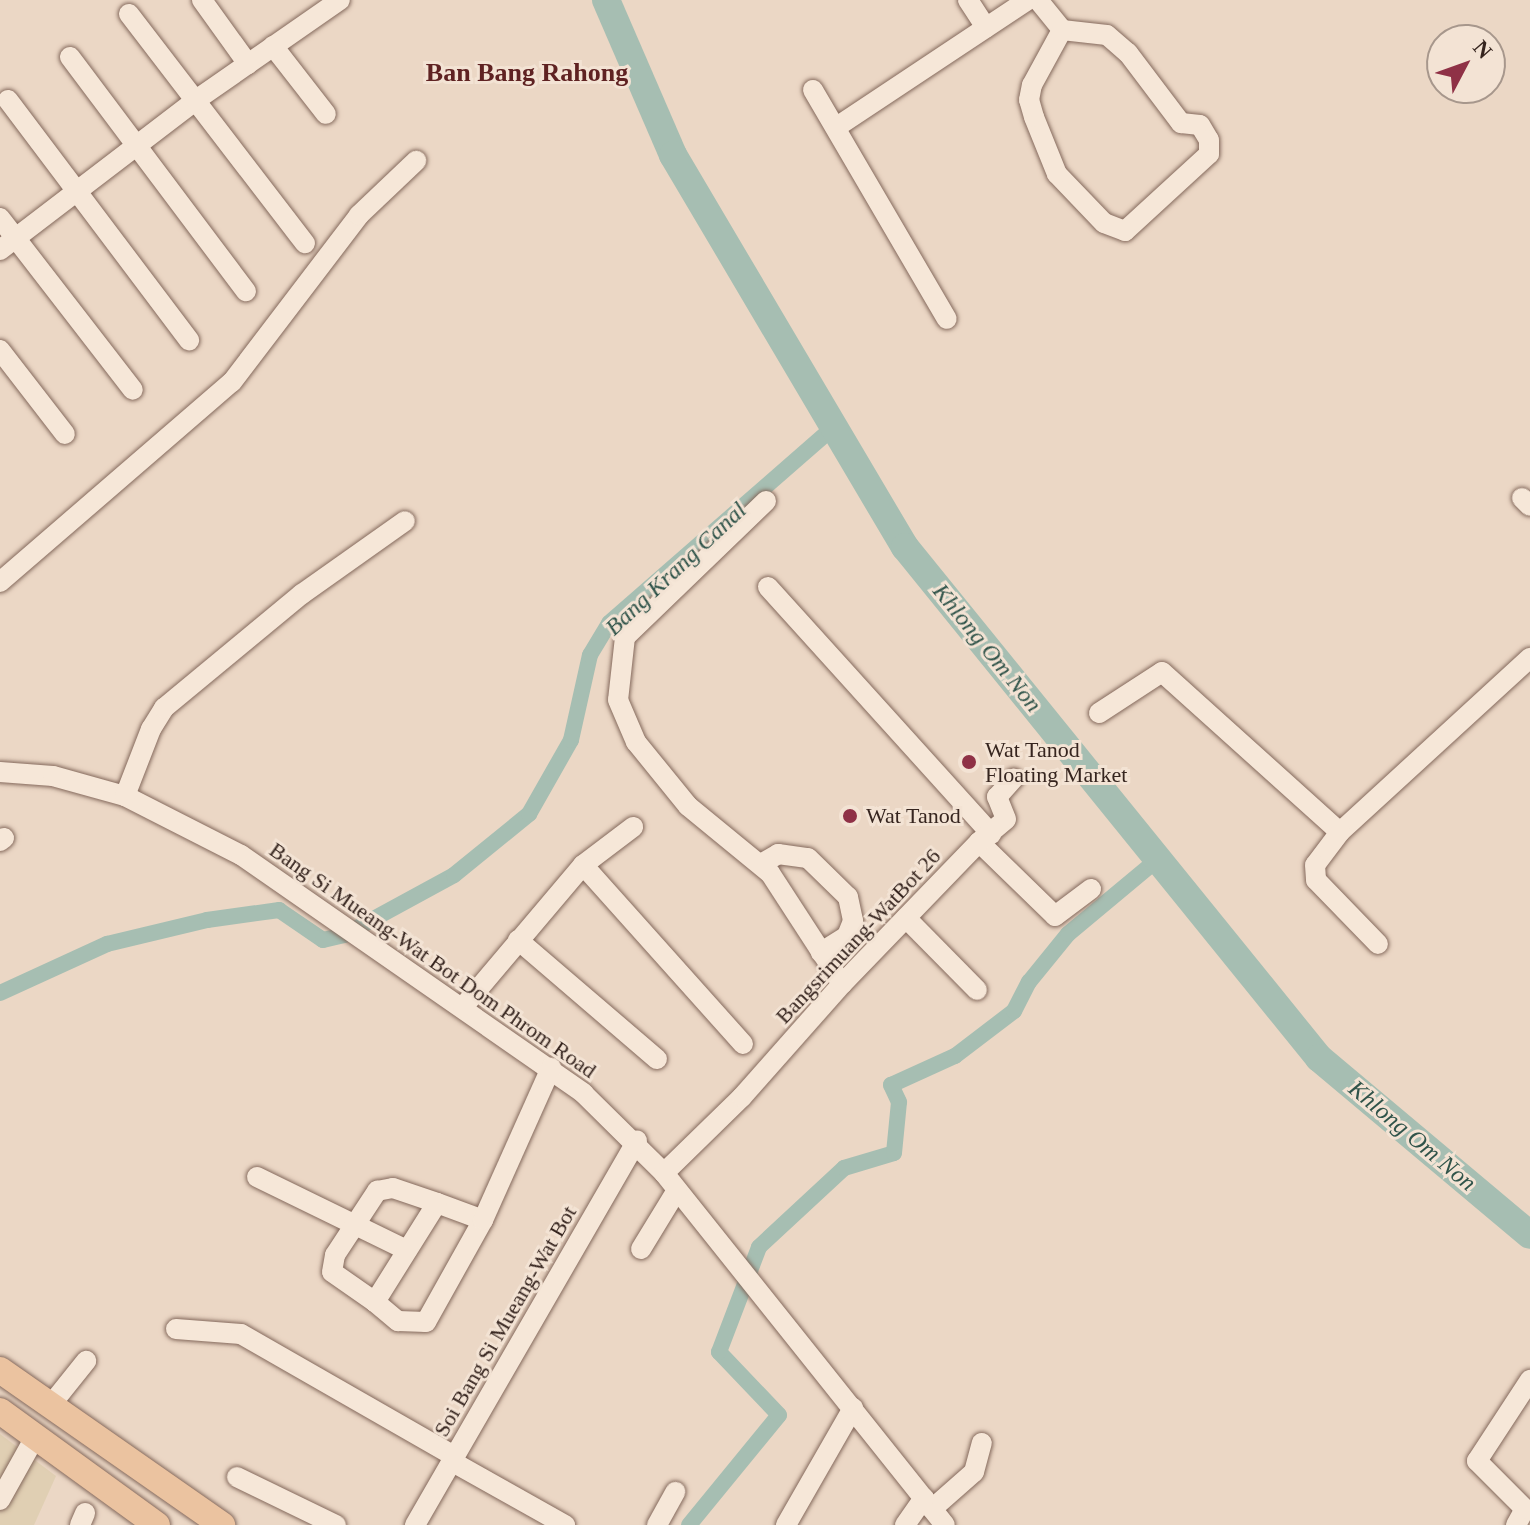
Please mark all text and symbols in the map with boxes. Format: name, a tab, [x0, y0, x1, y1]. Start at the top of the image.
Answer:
north arrow	[1426, 24, 1506, 104]
text: N	[1468, 35, 1498, 63]
district label: Ban Bang Rahong	[426, 57, 628, 89]
water label: Bang Krang Canal	[599, 496, 753, 642]
water label: Khlong Om Non	[926, 578, 1048, 718]
place label: Wat Tanod Floating Market	[985, 736, 1127, 788]
marker: Wat Tanod Floating Market	[960, 753, 978, 771]
place label: Wat Tanod	[866, 803, 961, 829]
marker: Wat Tanod	[841, 807, 859, 825]
street label: Bang Si Mueang-Wat Bot Dom Phrom Road	[264, 836, 602, 1084]
street label: Bangsrimuang-WatBot 26	[770, 843, 946, 1029]
water label: Khlong Om Non	[1342, 1074, 1482, 1198]
street label: Soi Bang Si Mueang-Wat Bot	[428, 1201, 582, 1441]

